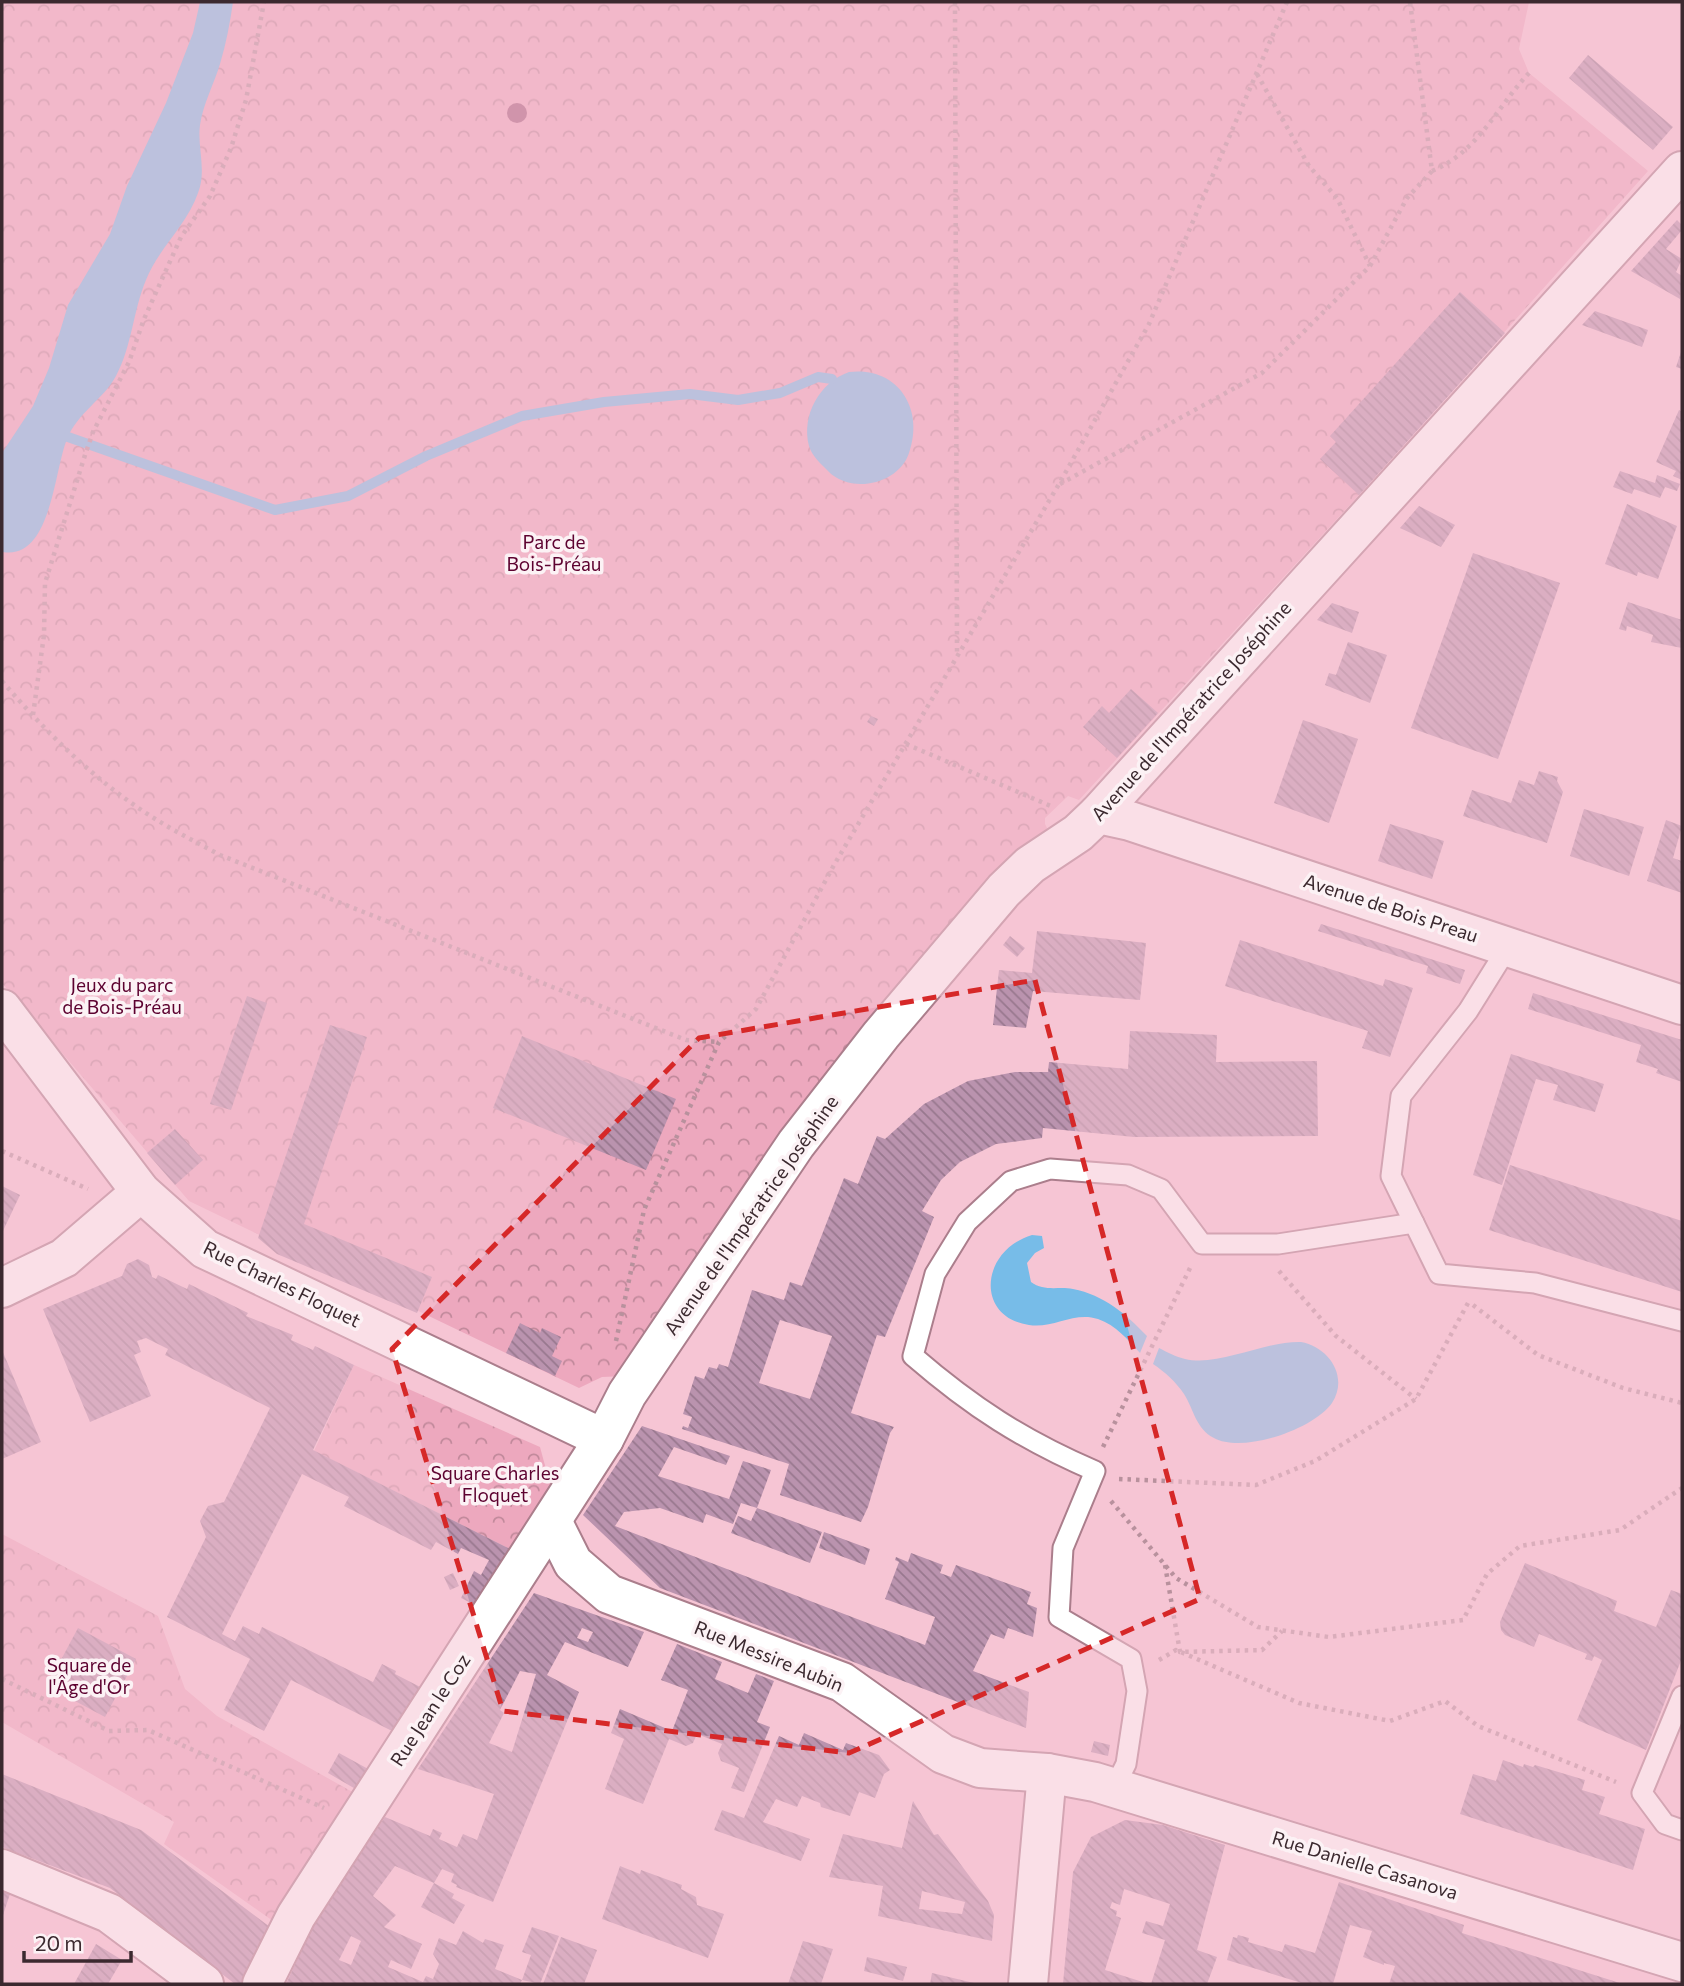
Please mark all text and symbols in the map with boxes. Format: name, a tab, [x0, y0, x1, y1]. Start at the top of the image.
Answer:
park label: Parc de Bois-Préau	[507, 530, 601, 575]
street label: Avenue de l'Impératrice Joséphine	[1086, 596, 1295, 825]
street label: Avenue de Bois Preau	[1301, 868, 1481, 947]
park label: Jeux du parc de Bois-Préau	[62, 973, 182, 1018]
street label: Avenue de l'Impératrice Joséphine	[659, 1090, 842, 1339]
street label: Rue Charles Floquet	[200, 1236, 365, 1332]
park label: Square Charles Floquet	[431, 1461, 559, 1506]
street label: Rue Messire Aubin	[691, 1615, 847, 1696]
street label: Rue Jean le Coz	[385, 1649, 474, 1770]
park label: Square de l'Âge d'Or	[47, 1653, 131, 1698]
street label: Rue Danielle Casanova	[1270, 1825, 1461, 1904]
scale bar	[24, 1920, 131, 1964]
text: 20 m	[35, 1930, 83, 1955]

